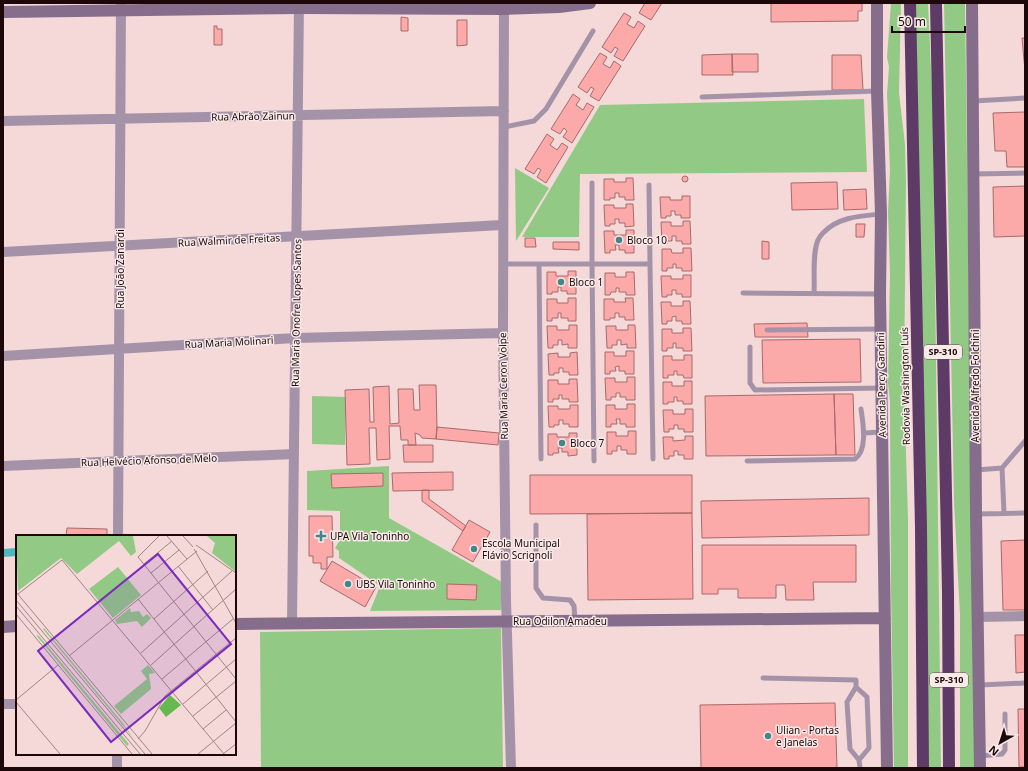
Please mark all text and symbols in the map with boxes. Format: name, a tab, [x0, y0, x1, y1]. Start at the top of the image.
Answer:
scale bar	[892, 8, 965, 34]
text: 50 m	[898, 13, 926, 30]
street label: Rua Abrão Zainun	[211, 108, 295, 124]
street label: Rua João Zanardi	[113, 229, 127, 309]
street label: Rua Walmir de Freitas	[178, 230, 281, 250]
place label: Bloco 10	[627, 233, 667, 247]
marker: Bloco 10	[614, 235, 624, 245]
street label: Rua Maria Onofre Lopes Santos	[288, 239, 304, 387]
place label: Bloco 1	[569, 275, 603, 289]
marker: Bloco 1	[556, 277, 566, 287]
street label: Rodovia Washington Luís	[897, 327, 913, 445]
street label: Avenida Alfredo Folchini	[968, 329, 982, 443]
street label: Rua Maria Ceron Volpe	[495, 332, 511, 440]
street label: Avenida Percy Gandini	[873, 332, 889, 438]
street label: Rua Maria Molinari	[184, 333, 274, 351]
road number: SP-310	[924, 345, 962, 359]
place label: Bloco 7	[570, 436, 605, 450]
marker: Bloco 7	[557, 438, 567, 448]
street label: Rua Helvécio Afonso de Melo	[81, 451, 217, 469]
place label: UPA Vila Toninho	[330, 529, 409, 543]
marker: UPA Vila Toninho	[315, 530, 327, 542]
inset map	[16, 535, 236, 755]
place label: Escola Municipal Flávio Scrignoli	[482, 536, 560, 562]
marker: Escola Municipal Flávio Scrignoli	[469, 544, 479, 554]
place label: UBS Vila Toninho	[356, 577, 435, 591]
marker: UBS Vila Toninho	[343, 579, 353, 589]
street label: Rua Odilon Amadeu	[513, 614, 607, 628]
road number: SP-310	[930, 673, 968, 687]
place label: Ulian - Portas e Janelas	[776, 723, 839, 749]
north arrow	[980, 723, 1020, 763]
marker: Ulian - Portas e Janelas	[763, 731, 773, 741]
text: N	[985, 743, 1002, 760]

